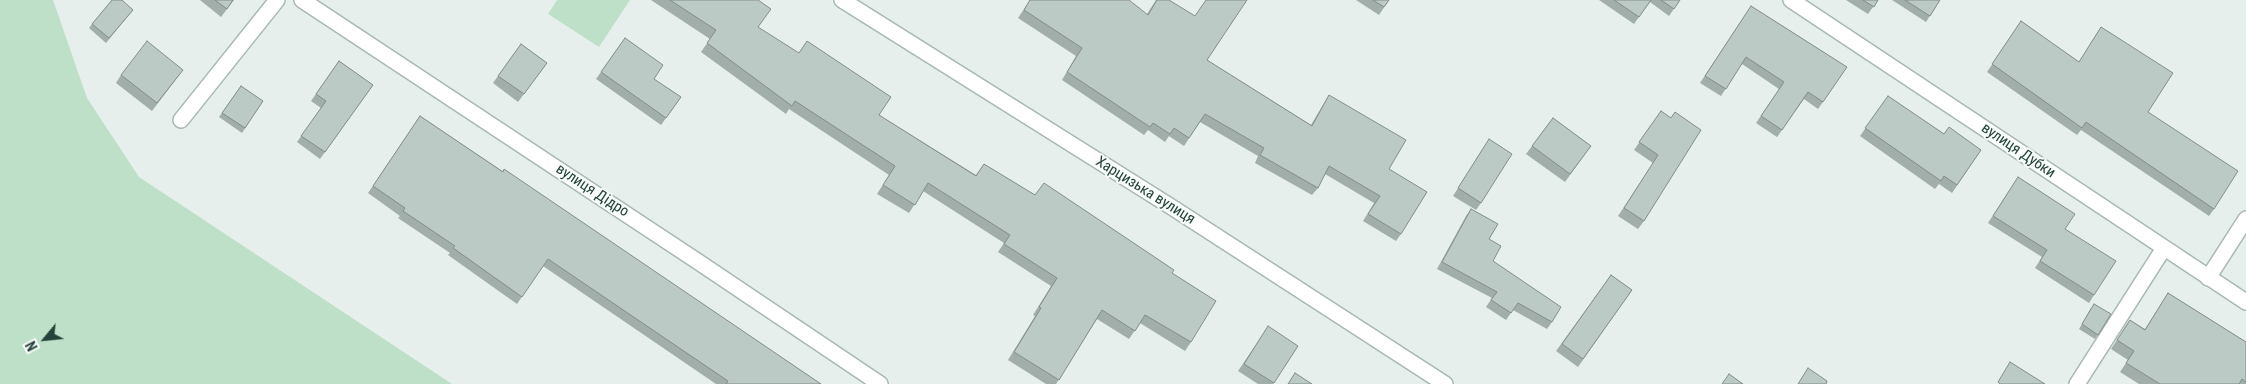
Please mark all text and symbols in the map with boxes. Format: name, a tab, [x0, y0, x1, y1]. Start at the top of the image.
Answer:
street label: вулиця Дубки	[1978, 120, 2058, 182]
street label: Харцизька вулиця	[1092, 153, 1198, 229]
street label: вулиця Дідро	[552, 161, 632, 221]
north arrow	[20, 314, 70, 364]
text: N	[23, 339, 41, 354]

